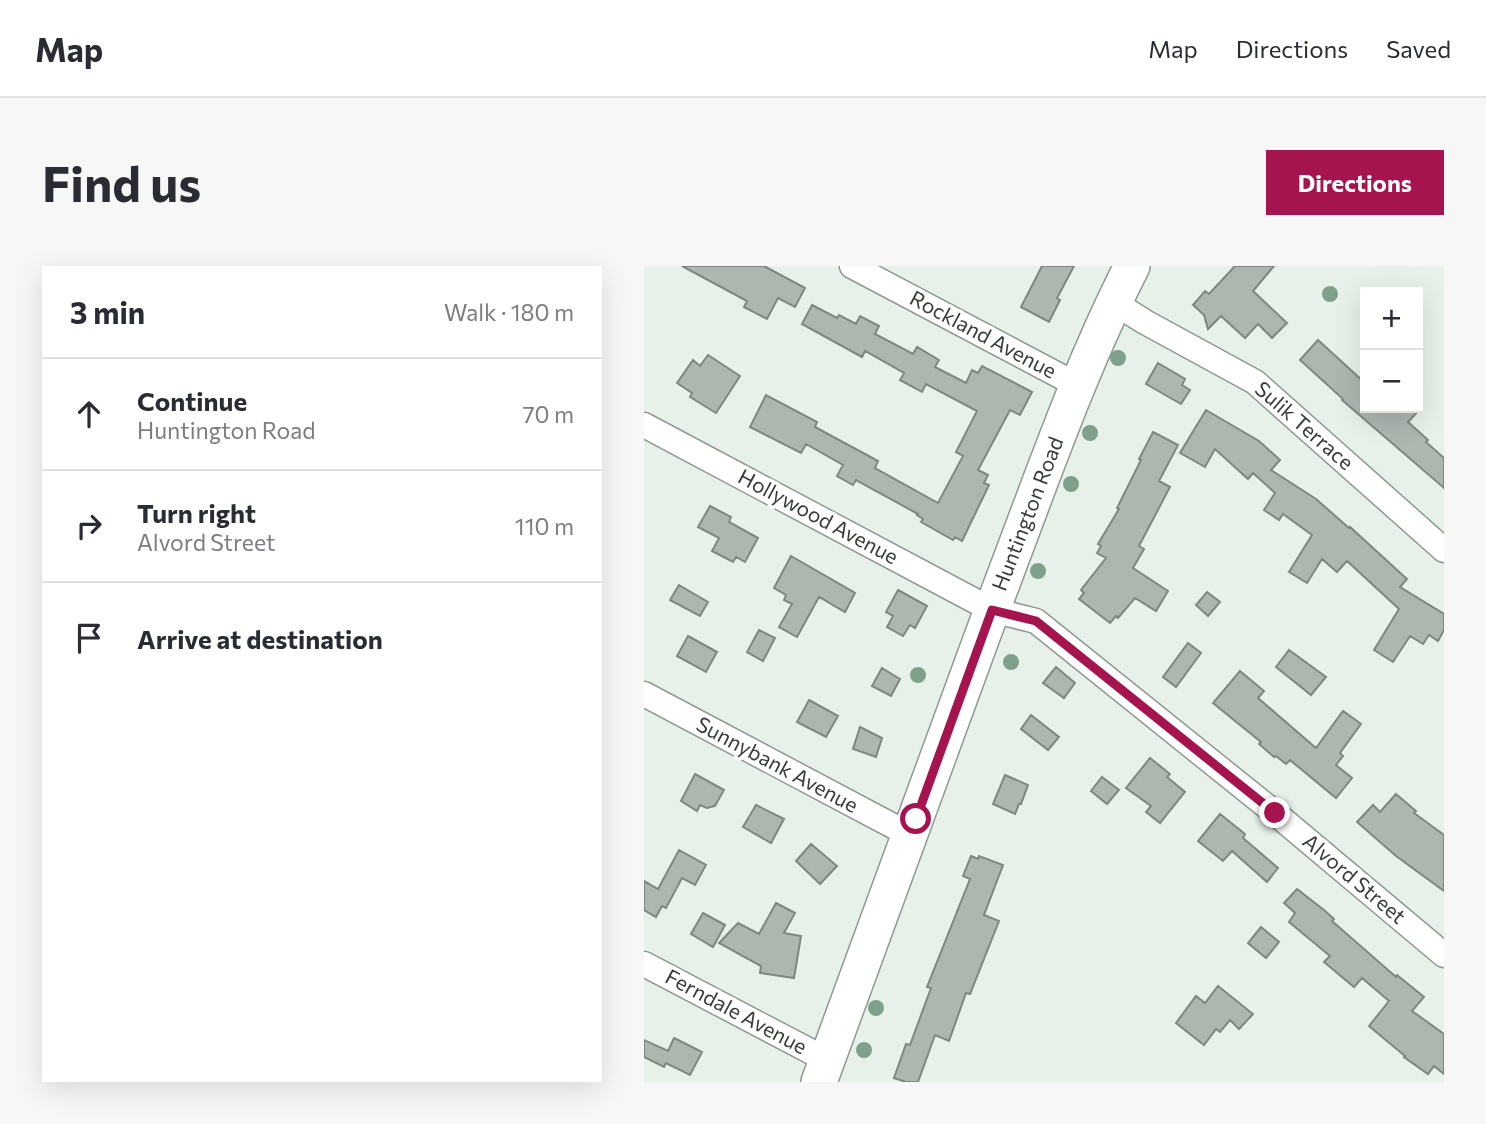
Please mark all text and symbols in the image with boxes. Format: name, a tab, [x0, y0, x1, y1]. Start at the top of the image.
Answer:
text: Map	[35, 28, 103, 69]
text: Map	[1148, 34, 1198, 63]
text: Directions	[1236, 34, 1348, 63]
text: Saved	[1386, 34, 1451, 63]
button: Directions	[1266, 150, 1444, 215]
text: Find us	[42, 152, 201, 212]
street label: Rockland Avenue	[906, 285, 1061, 383]
map controls	[1360, 287, 1423, 413]
button: +	[1360, 287, 1423, 350]
text: 3 min	[70, 293, 145, 330]
text: Walk · 180 m	[444, 298, 574, 326]
button: −	[1360, 350, 1423, 413]
street label: Sulik Terrace	[1251, 375, 1359, 474]
text: Continue	[137, 385, 247, 416]
icon: ahead	[70, 395, 108, 433]
text: 70 m	[522, 400, 574, 428]
text: Huntington Road	[137, 416, 316, 444]
street label: Huntington Road	[986, 433, 1067, 594]
street label: Hollywood Avenue	[734, 463, 903, 568]
text: Turn right	[137, 497, 256, 528]
icon: right	[70, 507, 108, 545]
text: 110 m	[515, 512, 574, 540]
text: Alvord Street	[137, 528, 275, 556]
icon: arrive	[70, 619, 108, 657]
text: Arrive at destination	[137, 623, 383, 654]
street label: Sunnybank Avenue	[693, 710, 863, 817]
route end	[1259, 797, 1290, 828]
route start	[900, 803, 931, 834]
street label: Alvord Street	[1299, 828, 1411, 928]
street label: Ferndale Avenue	[662, 963, 812, 1058]

